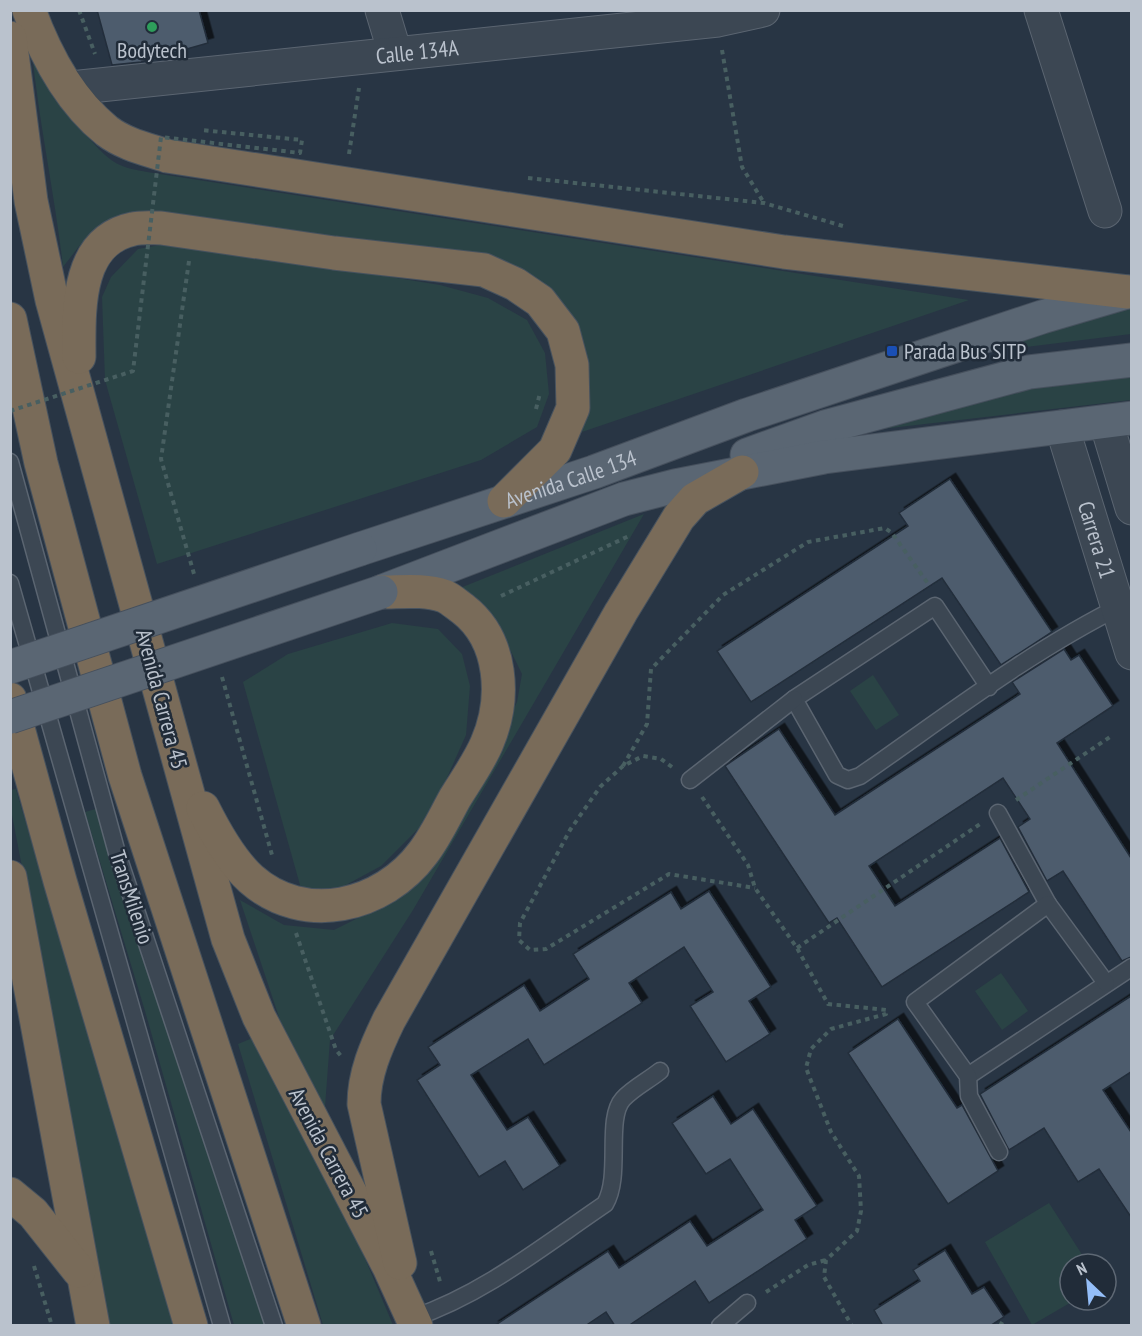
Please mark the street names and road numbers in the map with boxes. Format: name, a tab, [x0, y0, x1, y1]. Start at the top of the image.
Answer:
street label: Calle 134A	[374, 33, 460, 70]
street label: Avenida Calle 134	[501, 443, 640, 514]
street label: Carrera 21	[1072, 498, 1122, 582]
street label: Avenida Carrera 45	[130, 626, 194, 772]
street label: TransMilenio	[104, 847, 160, 947]
street label: Avenida Carrera 45	[283, 1083, 375, 1223]

